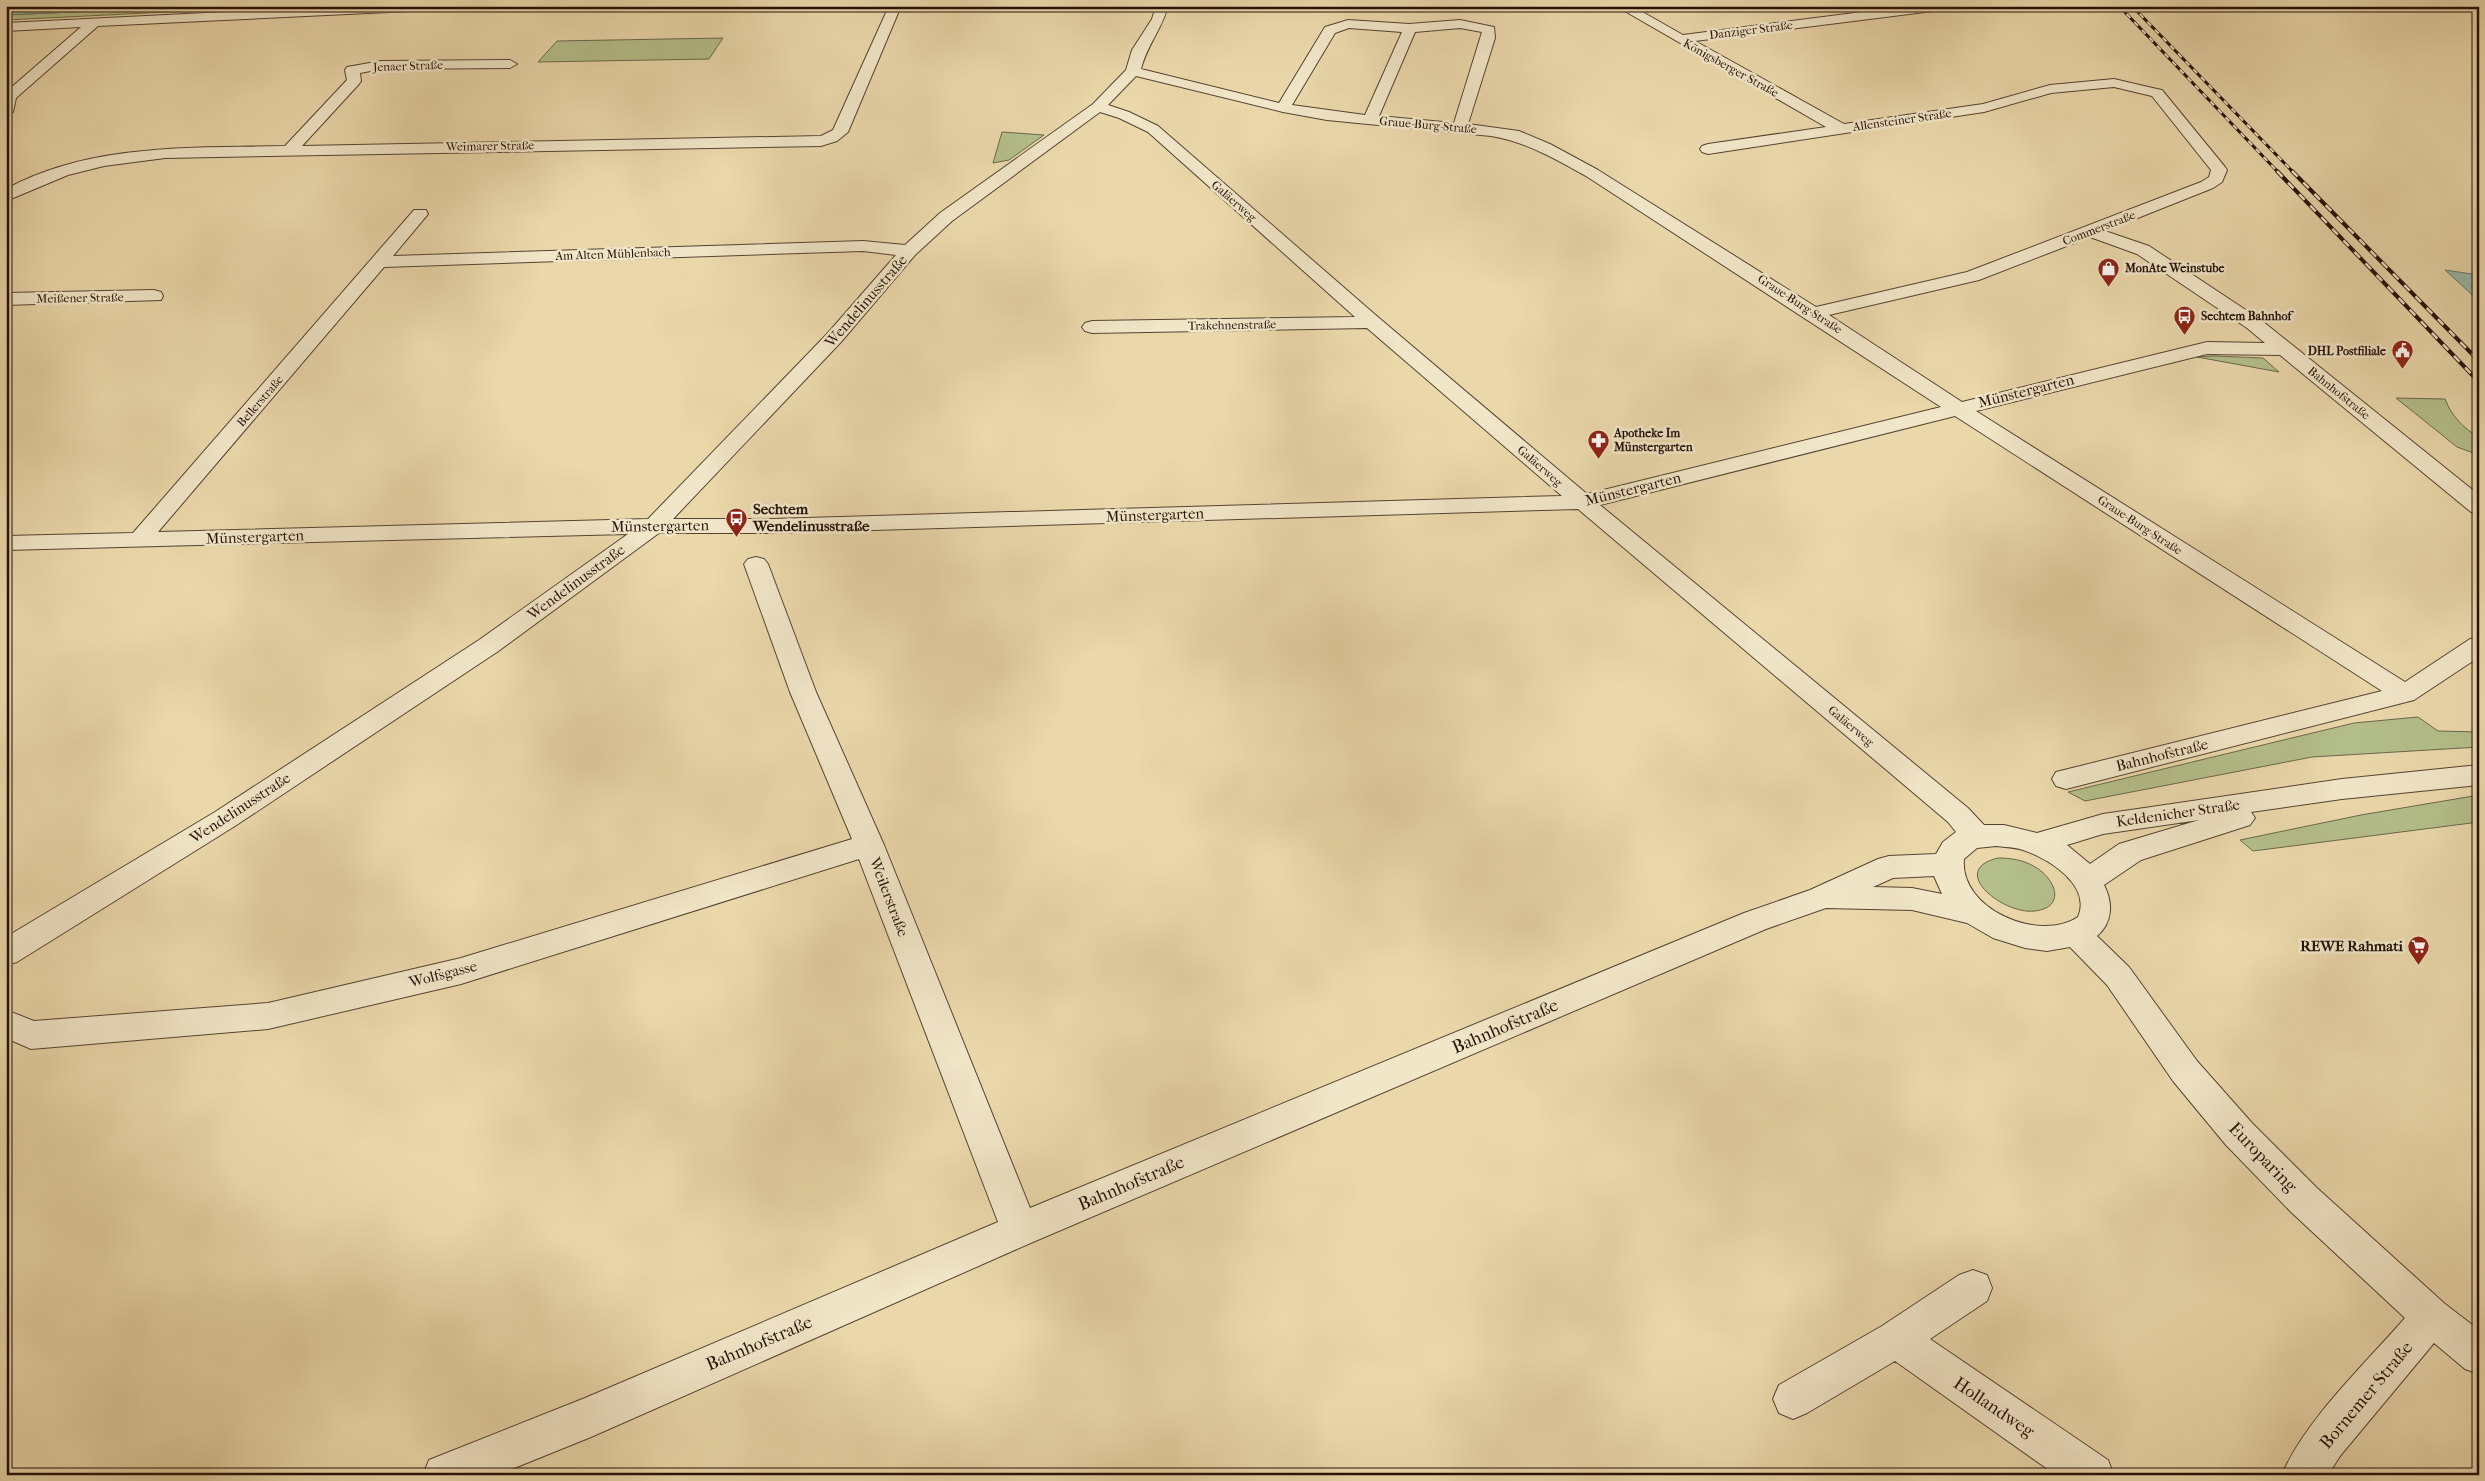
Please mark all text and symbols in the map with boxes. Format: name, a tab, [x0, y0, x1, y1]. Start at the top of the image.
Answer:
street label: Danziger Straße	[1708, 18, 1794, 42]
street label: Königsberger Straße	[1681, 36, 1781, 100]
street label: Jenaer Straße	[372, 58, 443, 74]
street label: Allensteiner Straße	[1851, 106, 1952, 134]
street label: Graue-Burg-Straße	[1379, 114, 1477, 136]
street label: Weimarer Straße	[445, 138, 534, 154]
street label: Galäerweg	[1209, 178, 1260, 225]
street label: Commerstraße	[2061, 208, 2137, 248]
street label: Am Alten Mühlenbach	[554, 245, 671, 263]
street label: Wendelinusstraße	[820, 251, 911, 352]
shop icon: MonAte Weinstube	[2097, 256, 2121, 287]
place label: MonAte Weinstube	[2124, 261, 2224, 275]
street label: Graue-Burg-Straße	[1755, 272, 1845, 337]
street label: Meißener Straße	[36, 290, 124, 306]
bus stop icon: Sechtem Bahnhof	[2173, 304, 2197, 335]
place label: Sechtem Bahnhof	[2201, 309, 2295, 323]
street label: Trakehnenstraße	[1188, 317, 1276, 333]
public building icon: DHL Postfiliale	[2390, 339, 2414, 370]
place label: DHL Postfiliale	[2308, 344, 2386, 358]
street label: Bahnhofstraße	[2305, 364, 2373, 422]
street label: Münstergarten	[1976, 370, 2076, 412]
street label: Bellerstraße	[234, 373, 286, 429]
place label: Apotheke Im Münstergarten	[1613, 426, 1694, 455]
pharmacy icon: Apotheke Im Münstergarten	[1586, 428, 1610, 459]
street label: Galäerweg	[1515, 443, 1566, 490]
street label: Münstergarten	[1583, 468, 1683, 510]
street label: Graue-Burg-Straße	[2095, 493, 2185, 558]
place label: Sechtem Wendelinusstraße	[752, 500, 870, 535]
street label: Münstergarten	[1106, 504, 1205, 526]
bus stop icon: Sechtem Wendelinusstraße	[725, 506, 749, 537]
street label: Münstergarten	[611, 516, 710, 536]
street label: Münstergarten	[206, 526, 305, 548]
street label: Wendelinusstraße	[523, 540, 629, 624]
street label: Galäerweg	[1825, 703, 1877, 749]
street label: Bahnhofstraße	[2114, 735, 2211, 775]
street label: Wendelinusstraße	[185, 768, 294, 848]
street label: Keldenicher Straße	[2115, 795, 2242, 831]
street label: Weilerstraße	[865, 854, 913, 940]
supermarket icon: REWE Rahmati	[2407, 934, 2431, 965]
place label: REWE Rahmati	[2300, 937, 2404, 955]
street label: Wolfsgasse	[406, 957, 479, 991]
street label: Bahnhofstraße	[1449, 995, 1562, 1058]
street label: Europaring	[2224, 1118, 2301, 1197]
street label: Bahnhofstraße	[1075, 1152, 1188, 1215]
street label: Bahnhofstraße	[703, 1312, 816, 1375]
street label: Bornemer Straße	[2315, 1337, 2417, 1453]
street label: Hollandweg	[1949, 1373, 2038, 1442]

